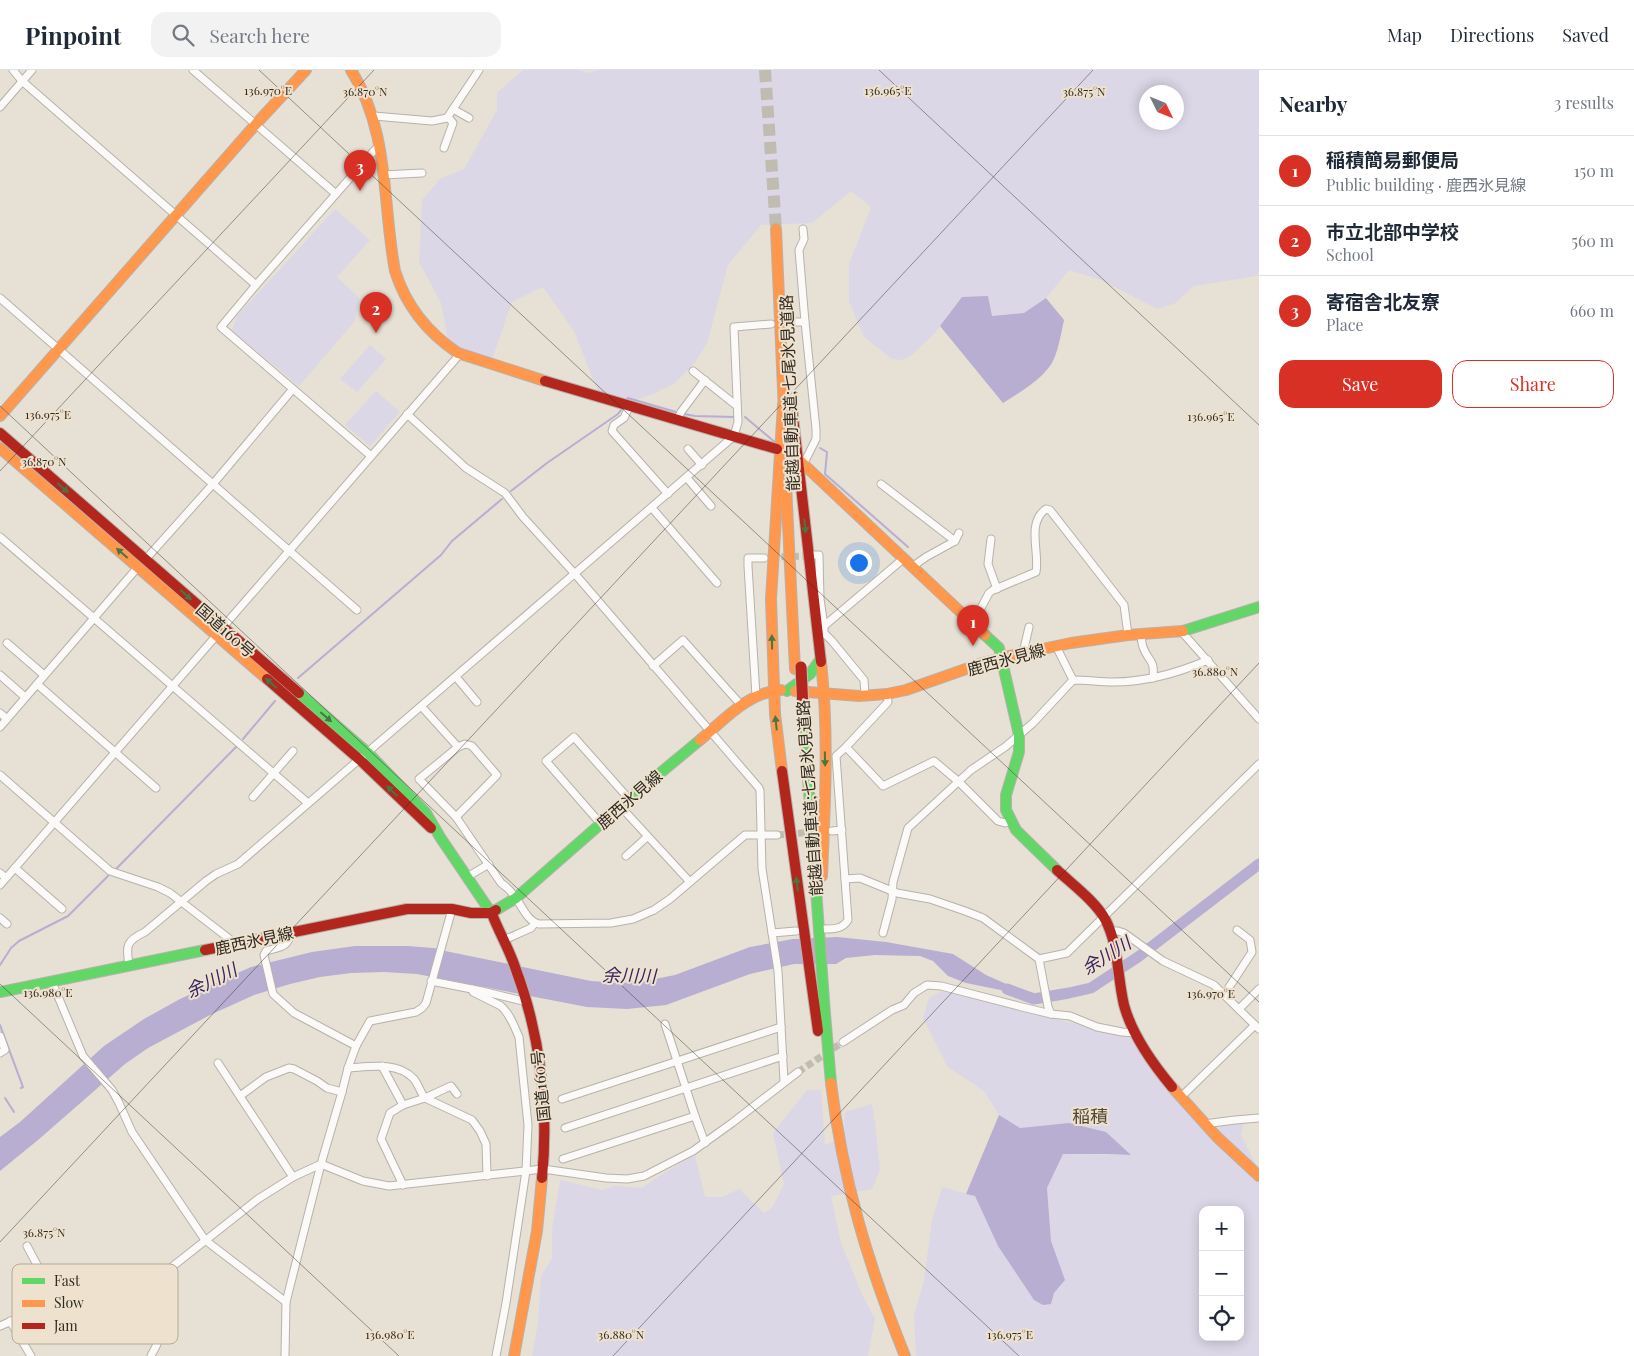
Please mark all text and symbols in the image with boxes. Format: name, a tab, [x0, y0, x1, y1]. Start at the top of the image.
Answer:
search box	[151, 12, 501, 57]
text: Pinpoint	[25, 19, 121, 51]
icon: search	[169, 21, 197, 49]
text: Search here	[209, 22, 310, 48]
text: Map	[1387, 23, 1422, 47]
text: Directions	[1450, 23, 1534, 47]
text: Saved	[1562, 23, 1609, 47]
text: 136.970°E	[244, 82, 292, 98]
text: 136.965°E	[864, 82, 912, 98]
text: 36.870°N	[342, 83, 388, 99]
text: 36.875°N	[1062, 83, 1106, 99]
north arrow	[1139, 85, 1184, 130]
text: Nearby	[1279, 89, 1348, 117]
text: 3 results	[1554, 92, 1614, 113]
text: 稲積簡易郵便局	[1326, 146, 1459, 172]
pin: 3	[344, 150, 376, 191]
text: 1	[1292, 160, 1298, 181]
text: 150 m	[1574, 160, 1614, 181]
text: Public building · 鹿西氷見線	[1326, 174, 1526, 195]
text: 市立北部中学校	[1326, 218, 1459, 244]
text: 2	[1291, 230, 1299, 251]
text: 560 m	[1571, 230, 1614, 251]
text: School	[1326, 244, 1374, 265]
text: 寄宿舎北友寮	[1326, 288, 1440, 314]
pin: 2	[360, 292, 392, 333]
street label: 能越自動車道;七尾氷見道路	[775, 294, 803, 492]
text: 3	[1291, 300, 1299, 321]
text: 660 m	[1570, 300, 1614, 321]
text: Place	[1326, 314, 1364, 335]
button: Save	[1279, 360, 1442, 408]
button: Share	[1452, 360, 1614, 408]
text: 136.975°E	[25, 406, 71, 422]
text: 136.965°E	[1187, 408, 1235, 424]
text: 36.870°N	[21, 453, 67, 469]
one-way arrow	[57, 483, 70, 494]
one-way arrow	[801, 518, 809, 534]
one-way arrow	[116, 547, 129, 558]
your location	[846, 550, 872, 576]
one-way arrow	[179, 589, 191, 601]
street label: 国道160号	[192, 599, 260, 661]
pin: 1	[957, 605, 989, 646]
one-way arrow	[768, 633, 776, 649]
street label: 鹿西氷見線	[965, 639, 1047, 679]
text: 36.880°N	[1192, 663, 1239, 679]
one-way arrow	[265, 677, 277, 689]
street label: 能越自動車道;七尾氷見道路	[792, 699, 826, 897]
one-way arrow	[319, 711, 331, 723]
one-way arrow	[772, 715, 780, 731]
one-way arrow	[821, 751, 829, 767]
street label: 鹿西氷見線	[592, 765, 666, 833]
one-way arrow	[386, 785, 398, 797]
one-way arrow	[793, 876, 801, 892]
street label: 鹿西氷見線	[213, 921, 295, 959]
water label: 余川川	[1077, 929, 1137, 979]
water label: 余川川	[181, 957, 242, 1003]
water label: 余川川	[602, 963, 658, 988]
text: 136.980°E	[23, 984, 73, 1000]
text: 136.970°E	[1187, 985, 1235, 1001]
street label: 国道160号	[526, 1049, 554, 1123]
district label: 稲積	[1072, 1104, 1108, 1128]
map controls	[1199, 1206, 1244, 1341]
button: +	[1199, 1206, 1244, 1251]
text: 36.875°N	[22, 1224, 66, 1240]
button: −	[1199, 1251, 1244, 1296]
legend	[12, 1264, 178, 1344]
text: Fast	[54, 1271, 81, 1290]
text: Slow	[54, 1293, 84, 1312]
button: locate	[1199, 1296, 1244, 1341]
text: Jam	[53, 1316, 78, 1335]
text: 136.980°E	[365, 1326, 415, 1342]
text: 36.880°N	[598, 1326, 645, 1342]
text: 136.975°E	[987, 1326, 1033, 1342]

